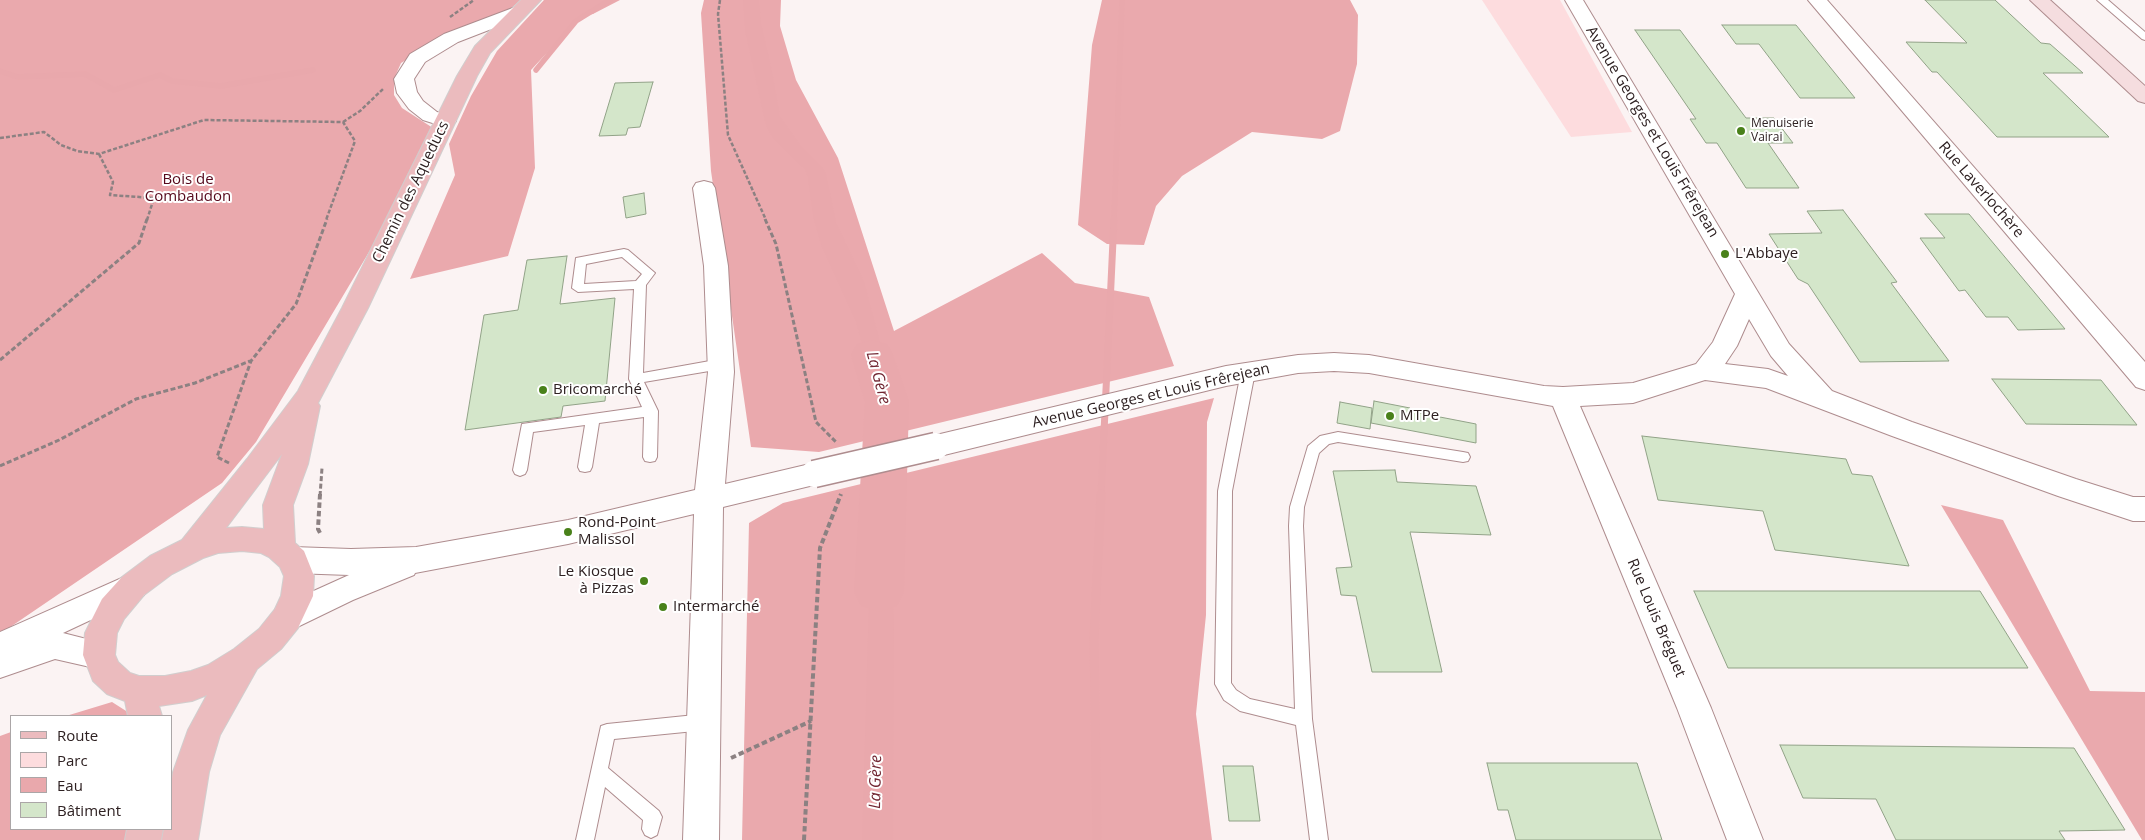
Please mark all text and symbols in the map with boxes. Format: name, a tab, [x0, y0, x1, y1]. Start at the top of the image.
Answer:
street label: Avenue Georges et Louis Frêrejean	[1582, 23, 1722, 241]
place label: Menuiserie Vairai	[1751, 117, 1813, 145]
street label: Chemin des Aqueducs	[369, 118, 453, 266]
marker: Menuiserie Vairai	[1735, 125, 1747, 137]
street label: Rue Laverlochère	[1934, 138, 2028, 242]
park label: Bois de Combaudon	[145, 171, 231, 206]
place label: L'Abbaye	[1735, 245, 1798, 263]
marker: L'Abbaye	[1719, 248, 1731, 260]
water label: La Gère	[862, 349, 894, 407]
street label: Avenue Georges et Louis Frêrejean	[1030, 360, 1272, 432]
place label: Bricomarché	[553, 381, 642, 399]
marker: Bricomarché	[537, 384, 549, 396]
place label: MTPe	[1400, 407, 1439, 425]
marker: MTPe	[1384, 410, 1396, 422]
place label: Rond-Point Malissol	[578, 514, 656, 549]
marker: Rond-Point Malissol	[562, 526, 574, 538]
street label: Rue Louis Bréguet	[1623, 556, 1689, 680]
place label: Le Kiosque à Pizzas	[558, 563, 634, 598]
marker: Le Kiosque à Pizzas	[638, 575, 650, 587]
place label: Intermarché	[673, 598, 759, 616]
marker: Intermarché	[657, 601, 669, 613]
legend	[10, 715, 172, 830]
text: Route	[57, 725, 98, 745]
text: Parc	[57, 750, 88, 770]
water label: La Gère	[866, 755, 886, 809]
text: Eau	[57, 775, 83, 795]
text: Bâtiment	[57, 800, 121, 820]

